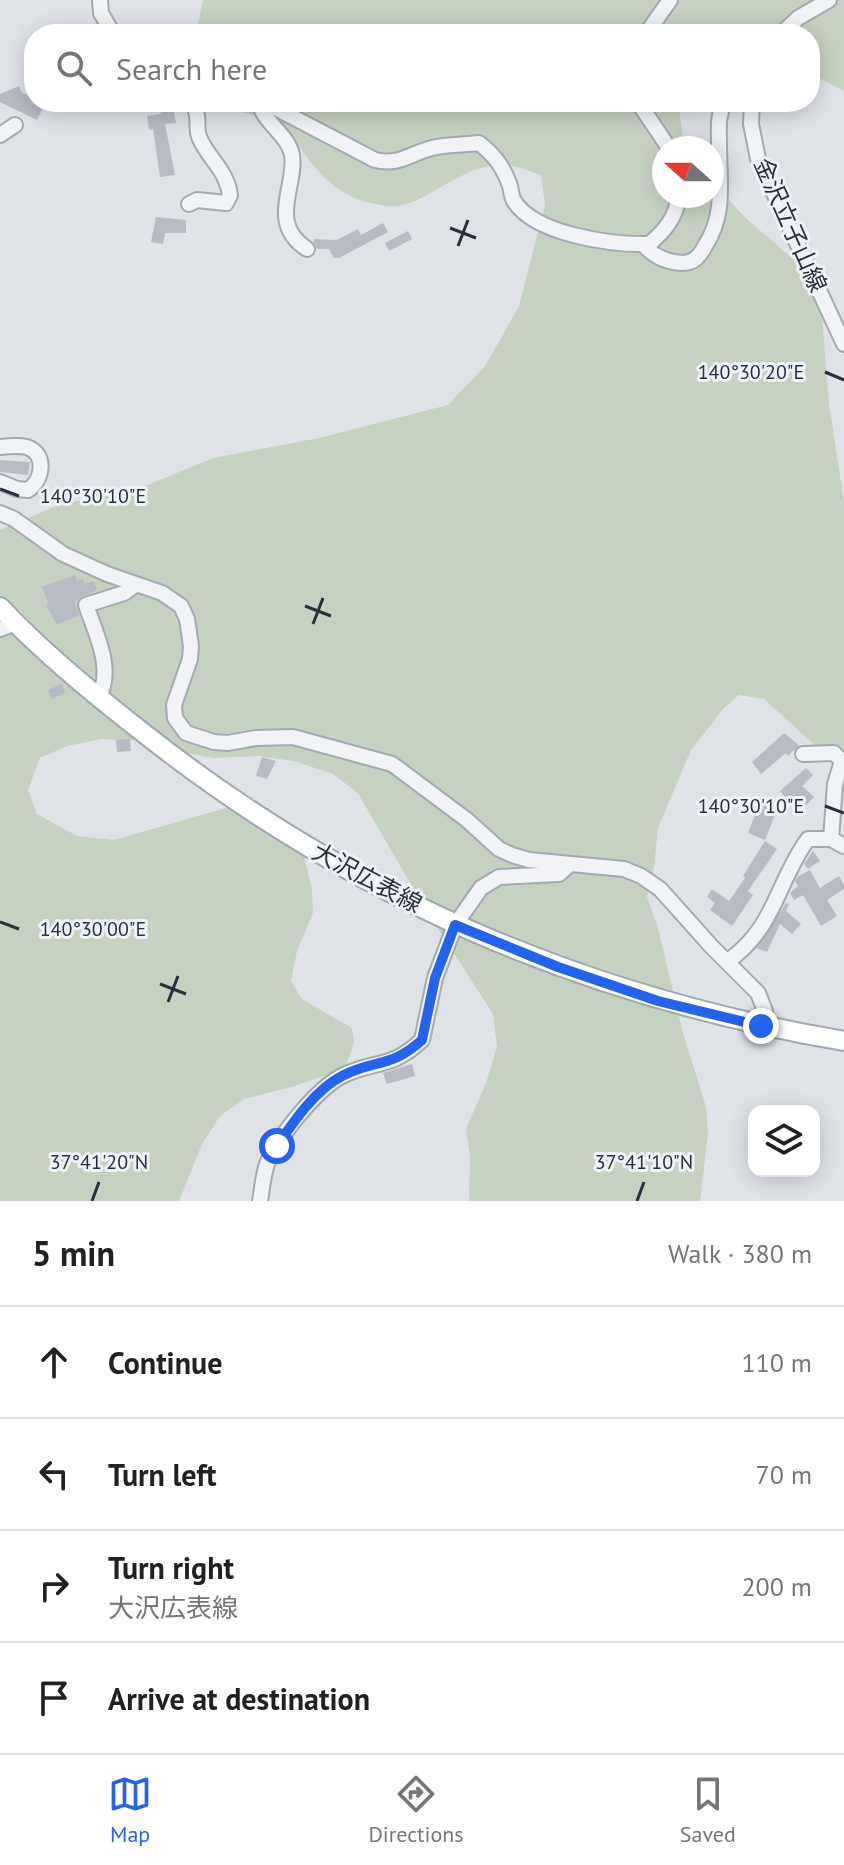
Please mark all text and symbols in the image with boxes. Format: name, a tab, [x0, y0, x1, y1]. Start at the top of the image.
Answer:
search box	[24, 24, 820, 112]
icon: search	[52, 46, 96, 90]
text: Search here	[116, 49, 267, 88]
north arrow	[652, 136, 724, 208]
street label: 金沢立子山線	[747, 153, 834, 297]
text: 140°30'20"E	[698, 359, 804, 385]
text: 140°30'10"E	[40, 483, 146, 509]
text: 140°30'10"E	[698, 793, 804, 819]
street label: 大沢広表線	[307, 836, 427, 919]
text: 140°30'00"E	[40, 916, 146, 942]
route end	[743, 1008, 779, 1044]
map controls	[748, 1105, 820, 1177]
button: layers	[748, 1105, 820, 1177]
route start	[259, 1128, 295, 1164]
text: 37°41'20"N	[50, 1149, 148, 1175]
text: 37°41'10"N	[595, 1149, 693, 1175]
text: 5 min	[32, 1231, 115, 1275]
text: Walk · 380 m	[668, 1237, 812, 1270]
icon: ahead	[32, 1340, 76, 1384]
text: Continue	[108, 1343, 222, 1382]
text: 110 m	[741, 1346, 812, 1379]
icon: left	[32, 1452, 76, 1496]
text: Turn left	[108, 1455, 216, 1494]
text: 70 m	[756, 1458, 812, 1491]
text: Turn right	[108, 1548, 234, 1587]
icon: right	[32, 1564, 76, 1608]
text: 200 m	[741, 1570, 812, 1603]
text: 大沢広表線	[108, 1591, 238, 1624]
icon: arrive	[32, 1676, 76, 1720]
text: Arrive at destination	[108, 1679, 370, 1718]
tab: Map	[108, 1772, 152, 1848]
tab: Directions	[368, 1772, 464, 1848]
tab: Saved	[680, 1772, 736, 1848]

